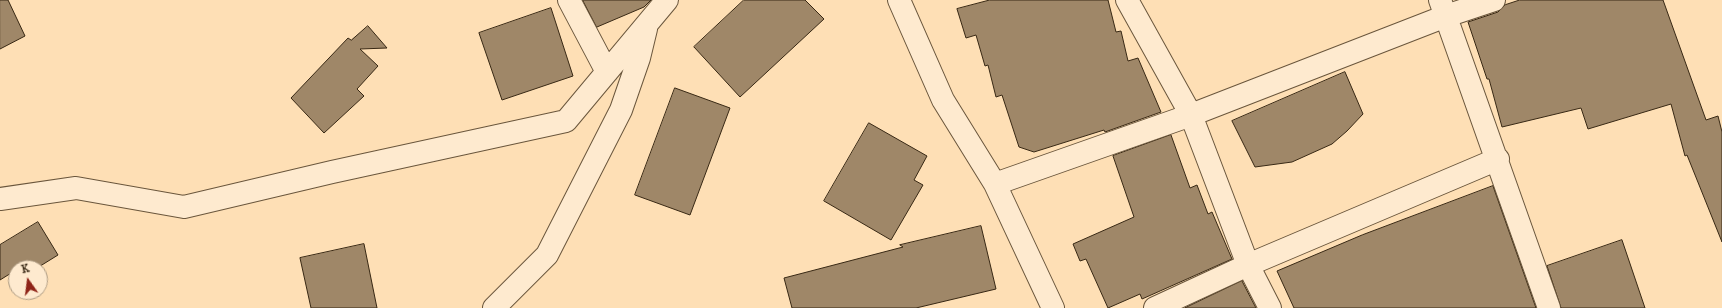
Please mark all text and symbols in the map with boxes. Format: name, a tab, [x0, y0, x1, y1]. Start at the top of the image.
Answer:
north arrow	[8, 260, 48, 300]
text: K	[20, 262, 31, 277]

